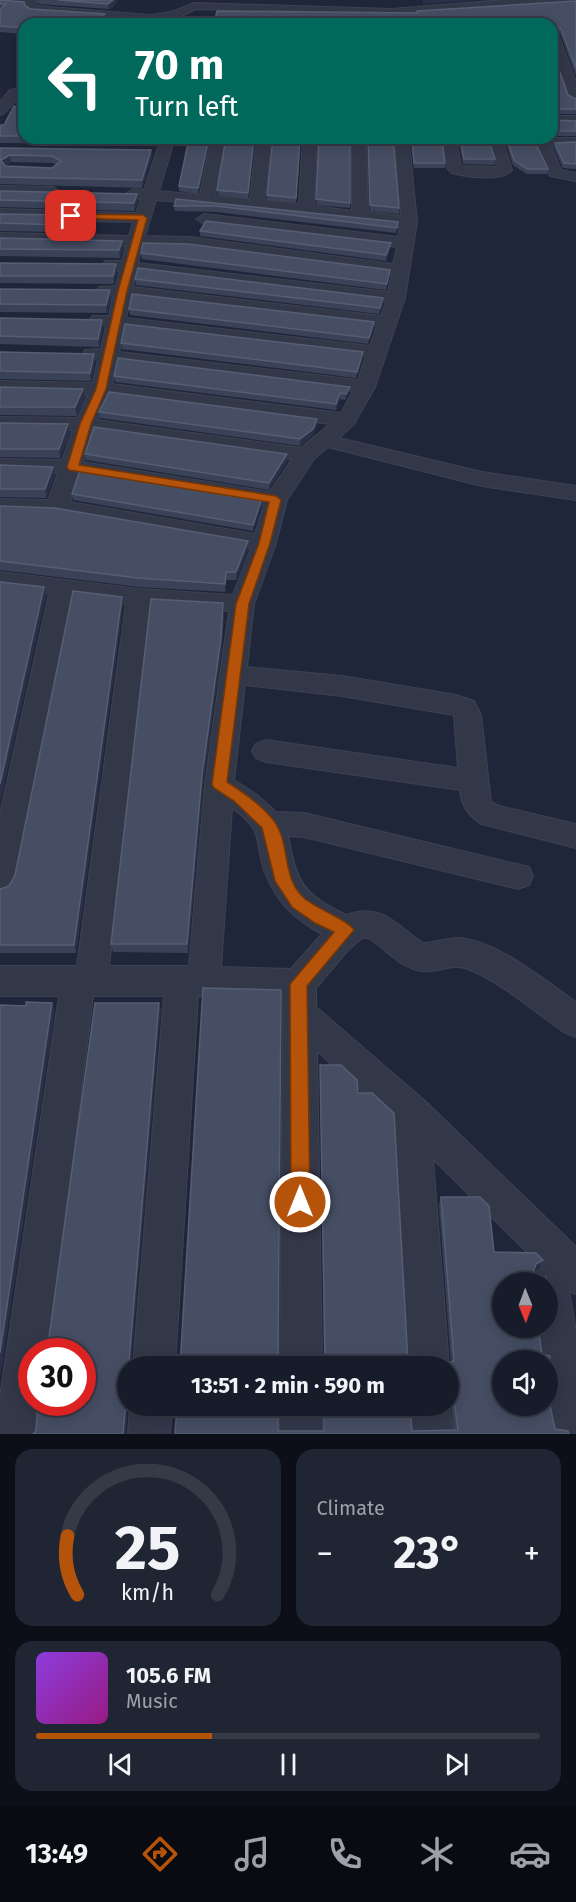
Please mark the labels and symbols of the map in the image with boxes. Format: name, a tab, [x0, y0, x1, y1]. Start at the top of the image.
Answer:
pin	[45, 190, 96, 241]
position arrow	[268, 1170, 332, 1234]
north arrow	[492, 1272, 558, 1338]
speed limit sign: 30	[18, 1338, 96, 1416]

